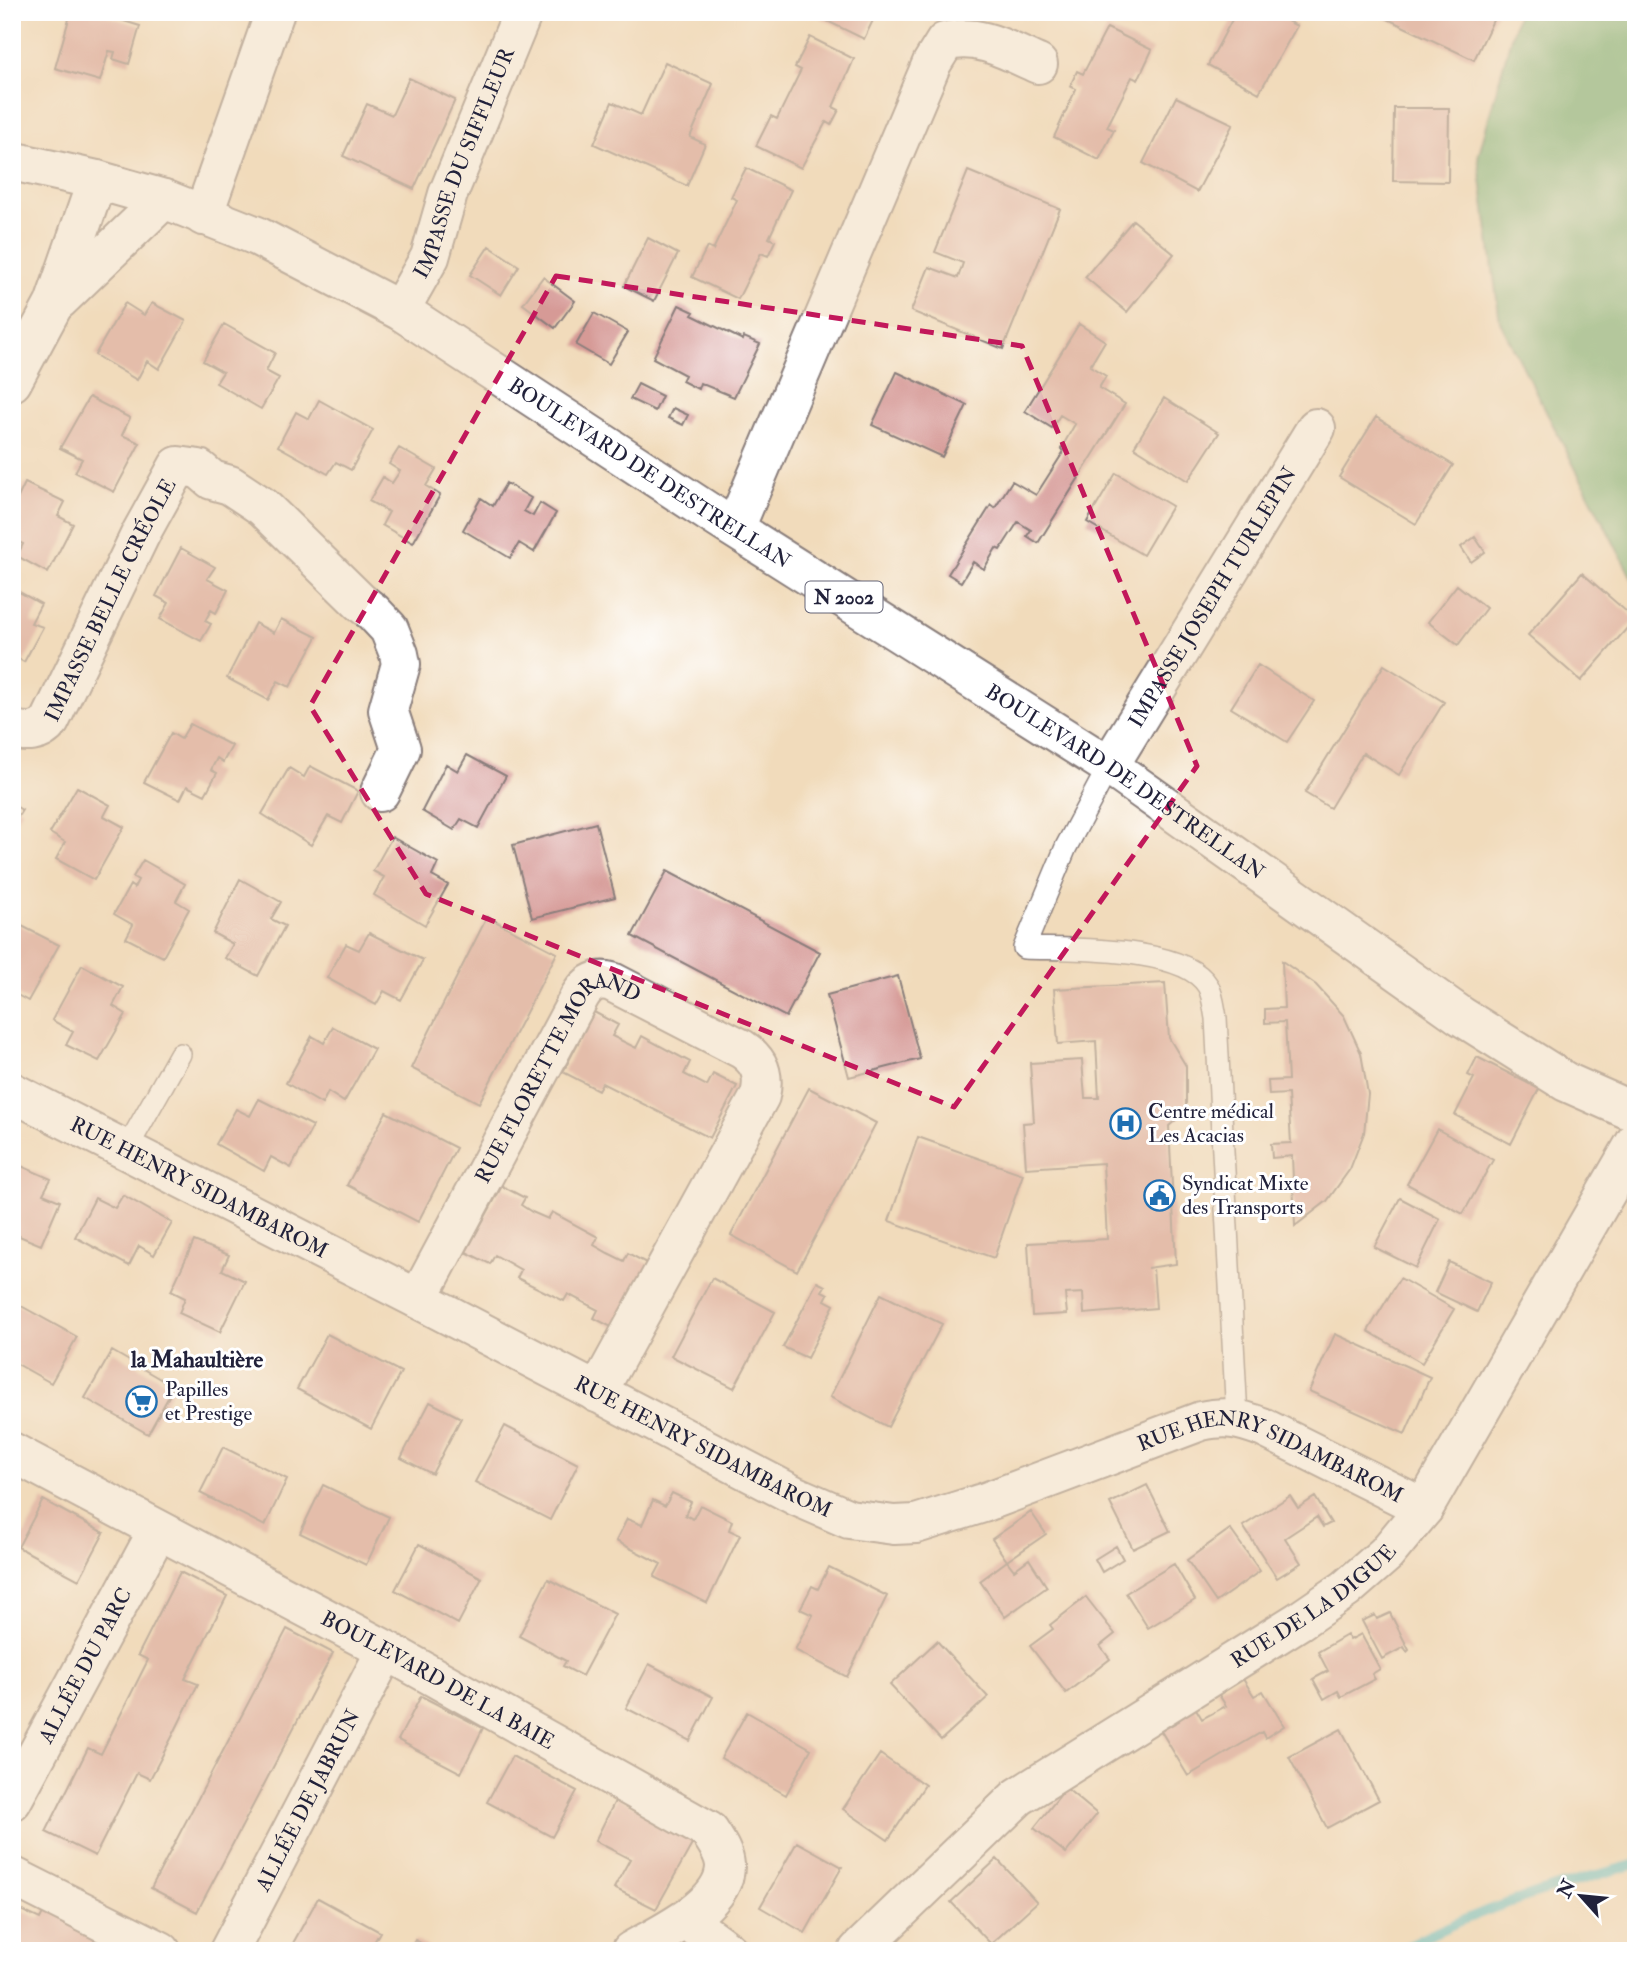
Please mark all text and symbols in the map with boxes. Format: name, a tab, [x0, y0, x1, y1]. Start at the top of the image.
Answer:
street label: IMPASSE DU SIFFLEUR	[408, 43, 521, 284]
street label: BOULEVARD DE DESTRELLAN	[503, 372, 796, 575]
street label: IMPASSE JOSEPH TURLEPIN	[1123, 462, 1303, 733]
street label: IMPASSE BELLE CRÉOLE	[39, 474, 182, 726]
road number: N 2002	[806, 582, 882, 612]
street label: BOULEVARD DE DESTRELLAN	[980, 678, 1270, 886]
street label: RUE FLORETTE MORAND	[469, 967, 645, 1188]
place label: Centre médical Les Acacias	[1148, 1098, 1275, 1149]
hospital icon: Centre médical Les Acacias	[1108, 1106, 1142, 1140]
street label: RUE HENRY SIDAMBAROM	[65, 1111, 332, 1265]
place label: Syndicat Mixte des Transports	[1182, 1170, 1309, 1221]
public building icon: Syndicat Mixte des Transports	[1142, 1178, 1176, 1212]
district label: la Mahaultière	[130, 1345, 263, 1374]
street label: RUE HENRY SIDAMBAROM	[570, 1370, 836, 1524]
place label: Papilles et Prestige	[165, 1376, 253, 1427]
supermarket icon: Papilles et Prestige	[125, 1384, 159, 1418]
street label: RUE HENRY SIDAMBAROM	[1134, 1405, 1407, 1509]
street label: RUE DE LA DIGUE	[1226, 1539, 1402, 1674]
street label: ALLÉE DU PARC	[32, 1583, 138, 1749]
street label: BOULEVARD DE LA BAIE	[316, 1605, 559, 1756]
street label: ALLÉE DE JABRUN	[249, 1705, 367, 1897]
north arrow	[1546, 1862, 1616, 1932]
text: N	[1552, 1875, 1582, 1903]

